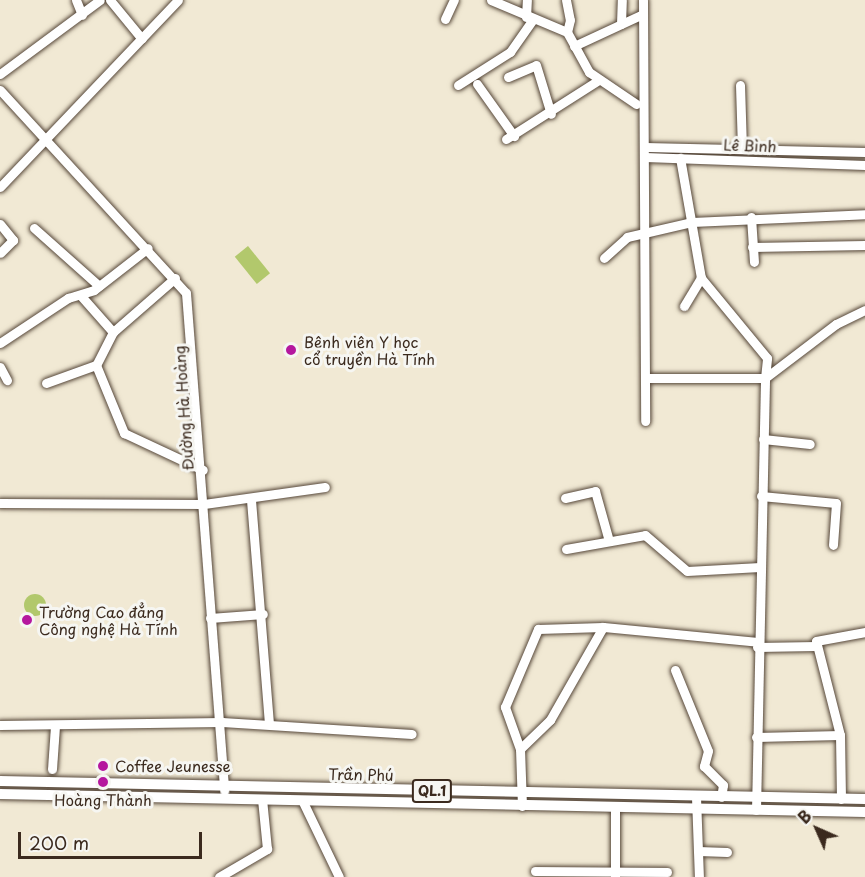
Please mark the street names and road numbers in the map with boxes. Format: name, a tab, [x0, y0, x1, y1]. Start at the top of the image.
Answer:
street label: Lê Bình	[722, 135, 778, 155]
street label: Đường Hà Hoàng	[170, 345, 196, 471]
street label: Trần Phú	[328, 764, 394, 784]
road number: QL.1	[411, 780, 453, 802]

